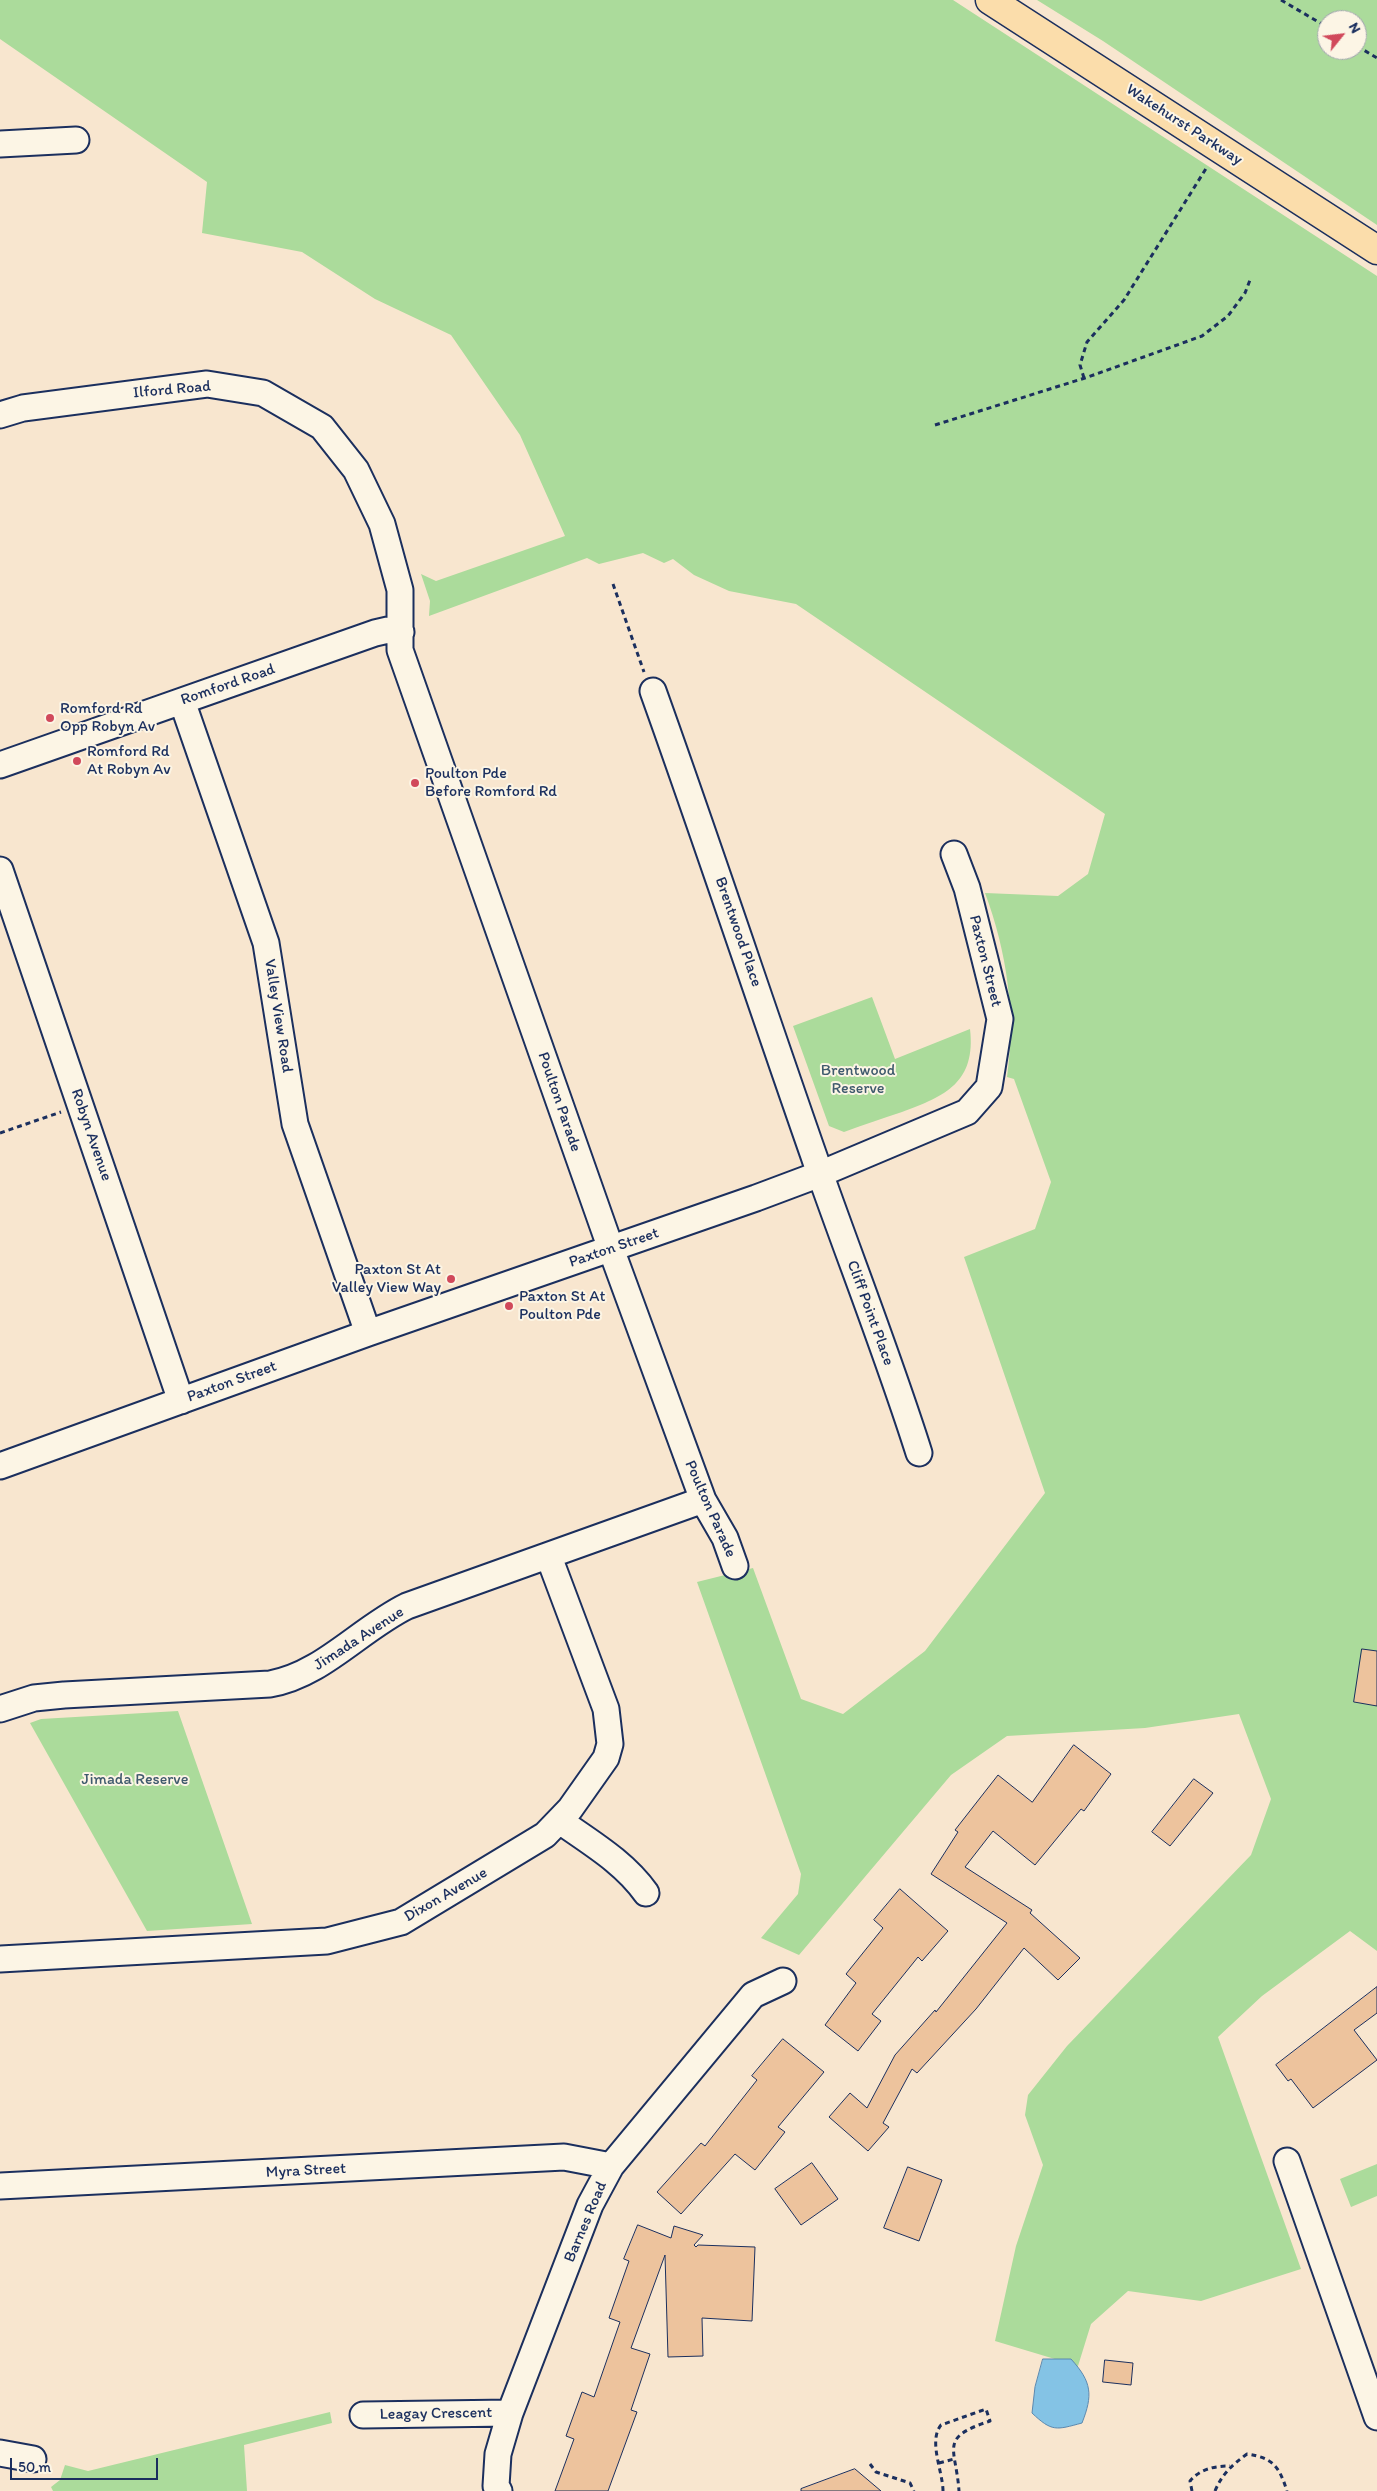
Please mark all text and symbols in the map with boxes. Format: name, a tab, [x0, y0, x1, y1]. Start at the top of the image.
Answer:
north arrow	[1317, 10, 1367, 60]
text: N	[1345, 20, 1364, 36]
street label: Wakehurst Parkway	[1122, 80, 1246, 170]
street label: Ilford Road	[132, 377, 212, 403]
street label: Romford Road	[178, 660, 278, 710]
place label: Romford Rd Opp Robyn Av	[60, 699, 155, 737]
marker: Romford Rd Opp Robyn Av	[44, 712, 56, 724]
place label: Romford Rd At Robyn Av	[87, 742, 171, 780]
marker: Romford Rd At Robyn Av	[71, 755, 83, 767]
place label: Poulton Pde Before Romford Rd	[425, 764, 557, 802]
marker: Poulton Pde Before Romford Rd	[409, 777, 421, 789]
street label: Brentwood Place	[710, 874, 766, 990]
street label: Paxton Street	[964, 913, 1006, 1009]
street label: Valley View Road	[260, 958, 296, 1074]
street label: Poulton Parade	[533, 1050, 585, 1154]
park label: Brentwood Reserve	[821, 1061, 895, 1099]
street label: Robyn Avenue	[66, 1086, 116, 1184]
street label: Paxton Street	[566, 1224, 662, 1272]
street label: Cliff Point Place	[842, 1258, 898, 1368]
place label: Paxton St At Valley View Way	[332, 1260, 441, 1298]
marker: Paxton St At Valley View Way	[445, 1273, 457, 1285]
place label: Paxton St At Poulton Pde	[519, 1287, 606, 1325]
marker: Paxton St At Poulton Pde	[503, 1300, 515, 1312]
street label: Paxton Street	[185, 1357, 279, 1407]
street label: Poulton Parade	[680, 1457, 740, 1561]
street label: Jimada Avenue	[310, 1603, 408, 1675]
park label: Jimada Reserve	[82, 1770, 188, 1790]
street label: Dixon Avenue	[401, 1863, 491, 1927]
street label: Myra Street	[265, 2159, 347, 2183]
street label: Barnes Road	[560, 2178, 612, 2266]
street label: Leagay Crescent	[380, 2403, 492, 2425]
scale bar	[12, 2448, 160, 2480]
text: 50 m	[18, 2458, 51, 2476]

